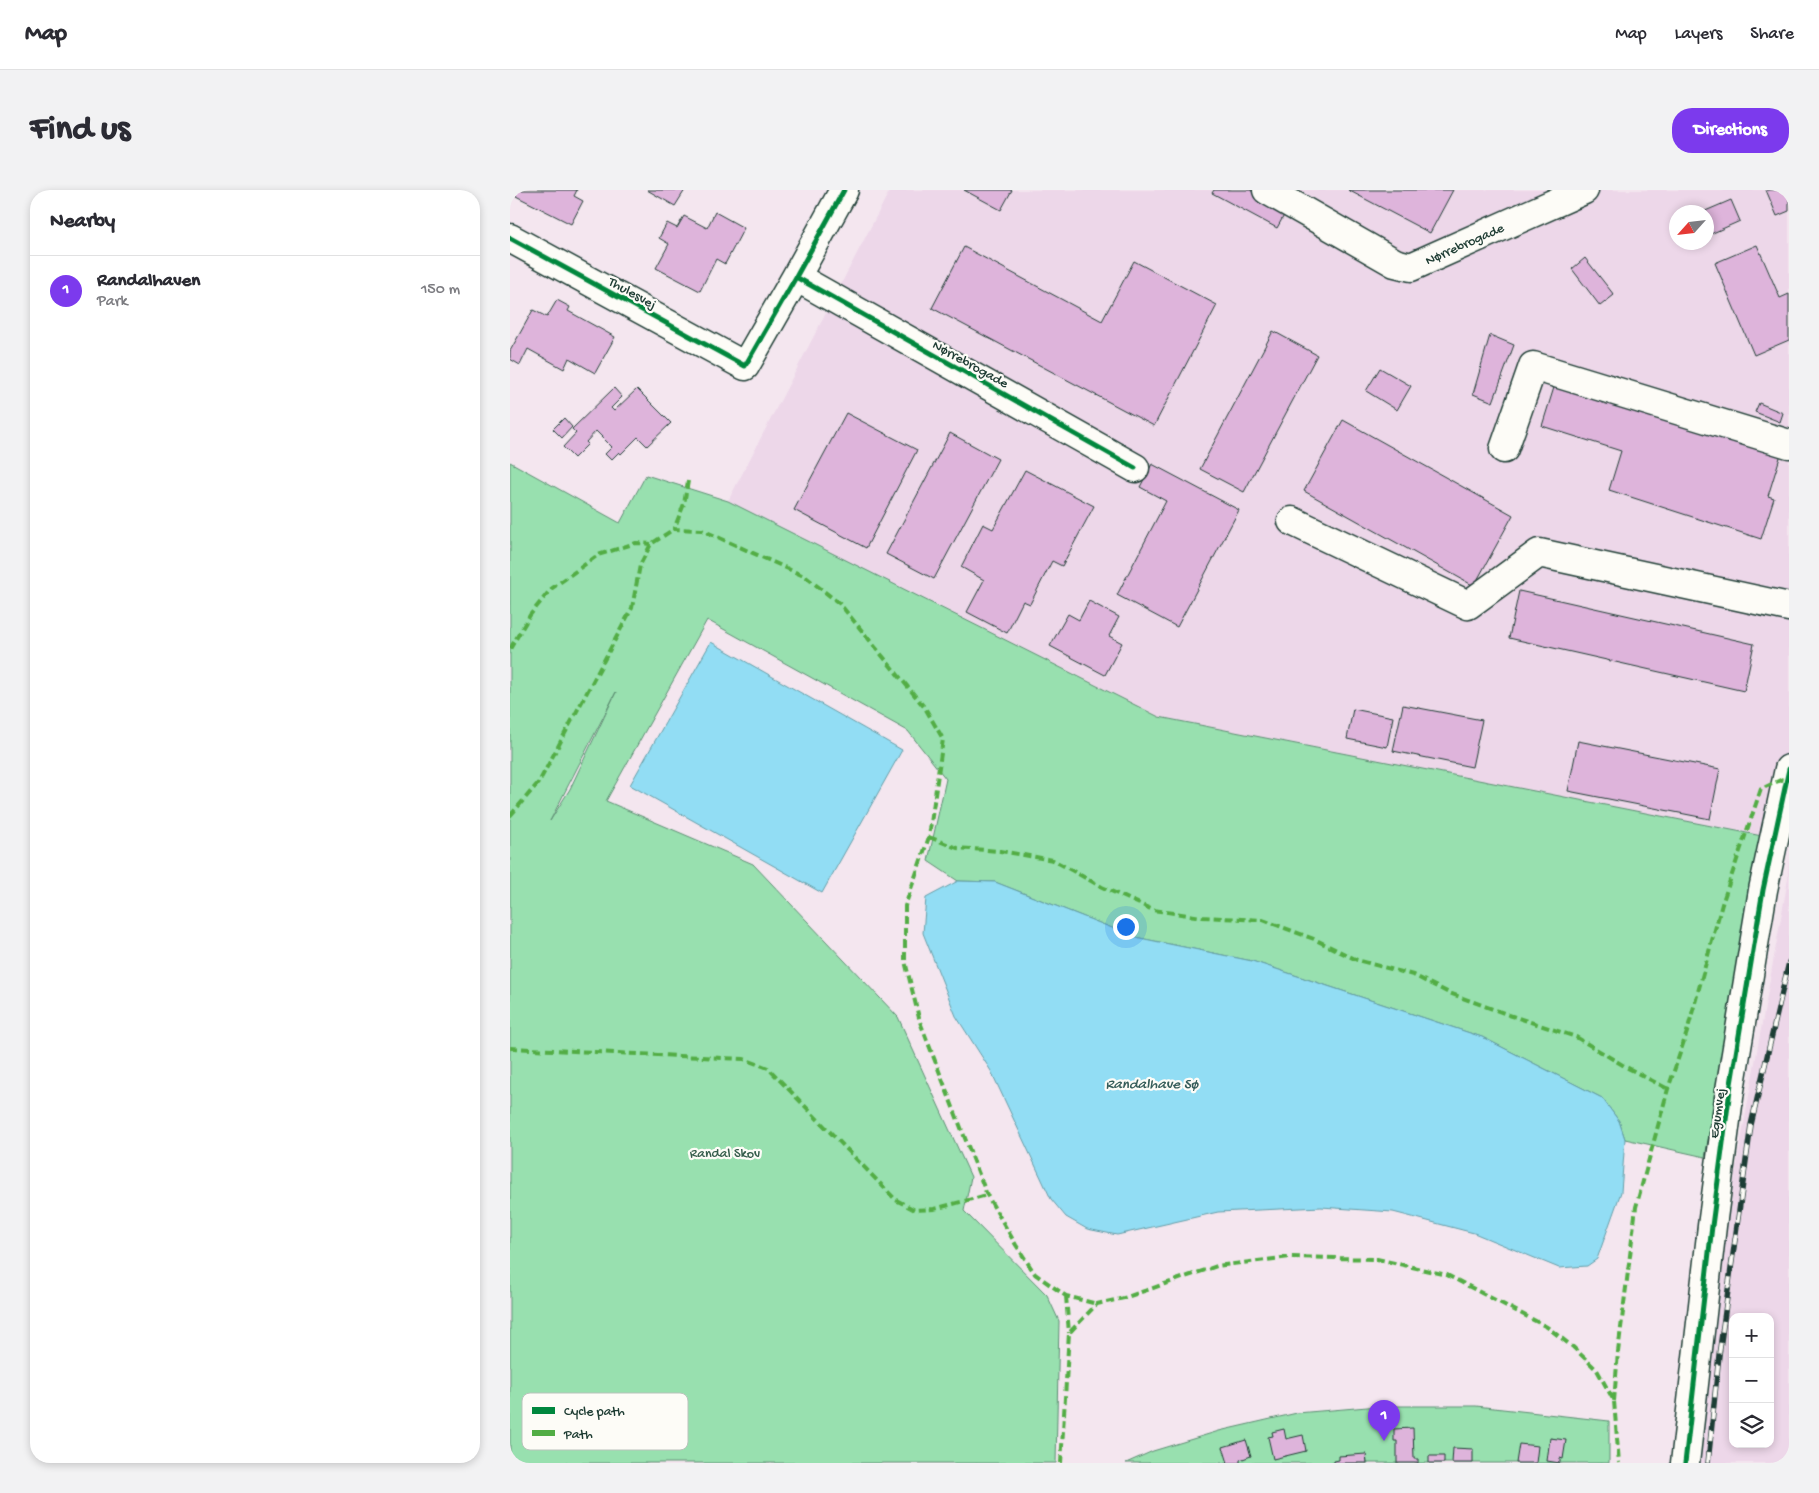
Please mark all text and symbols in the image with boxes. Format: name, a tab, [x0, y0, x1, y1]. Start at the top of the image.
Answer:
text: Map	[25, 20, 67, 49]
text: Map	[1615, 24, 1647, 45]
text: Layers	[1675, 24, 1722, 45]
text: Share	[1750, 24, 1794, 45]
button: Directions	[1672, 108, 1789, 153]
text: Find us	[30, 110, 130, 151]
north arrow	[1669, 205, 1714, 250]
text: Nearby	[50, 210, 115, 235]
street label: Nørrebrogade	[1423, 220, 1508, 270]
text: Randalhaven	[97, 270, 200, 293]
street label: Thulesvej	[604, 274, 659, 314]
text: 1	[63, 281, 69, 300]
text: 150 m	[421, 281, 460, 300]
text: Park	[97, 293, 128, 312]
street label: Nørrebrogade	[929, 337, 1011, 393]
your location	[1113, 914, 1139, 940]
water label: Randalhave Sø	[1106, 1076, 1200, 1094]
street label: Egumvej	[1707, 1087, 1730, 1140]
park label: Randal Skov	[690, 1146, 760, 1163]
map controls	[1729, 1313, 1774, 1448]
button: +	[1729, 1313, 1774, 1358]
button: −	[1729, 1358, 1774, 1403]
legend	[522, 1393, 688, 1450]
pin: 1	[1368, 1400, 1400, 1441]
button: layers	[1729, 1403, 1774, 1448]
text: Cycle path	[564, 1404, 625, 1421]
text: Path	[563, 1427, 593, 1444]

